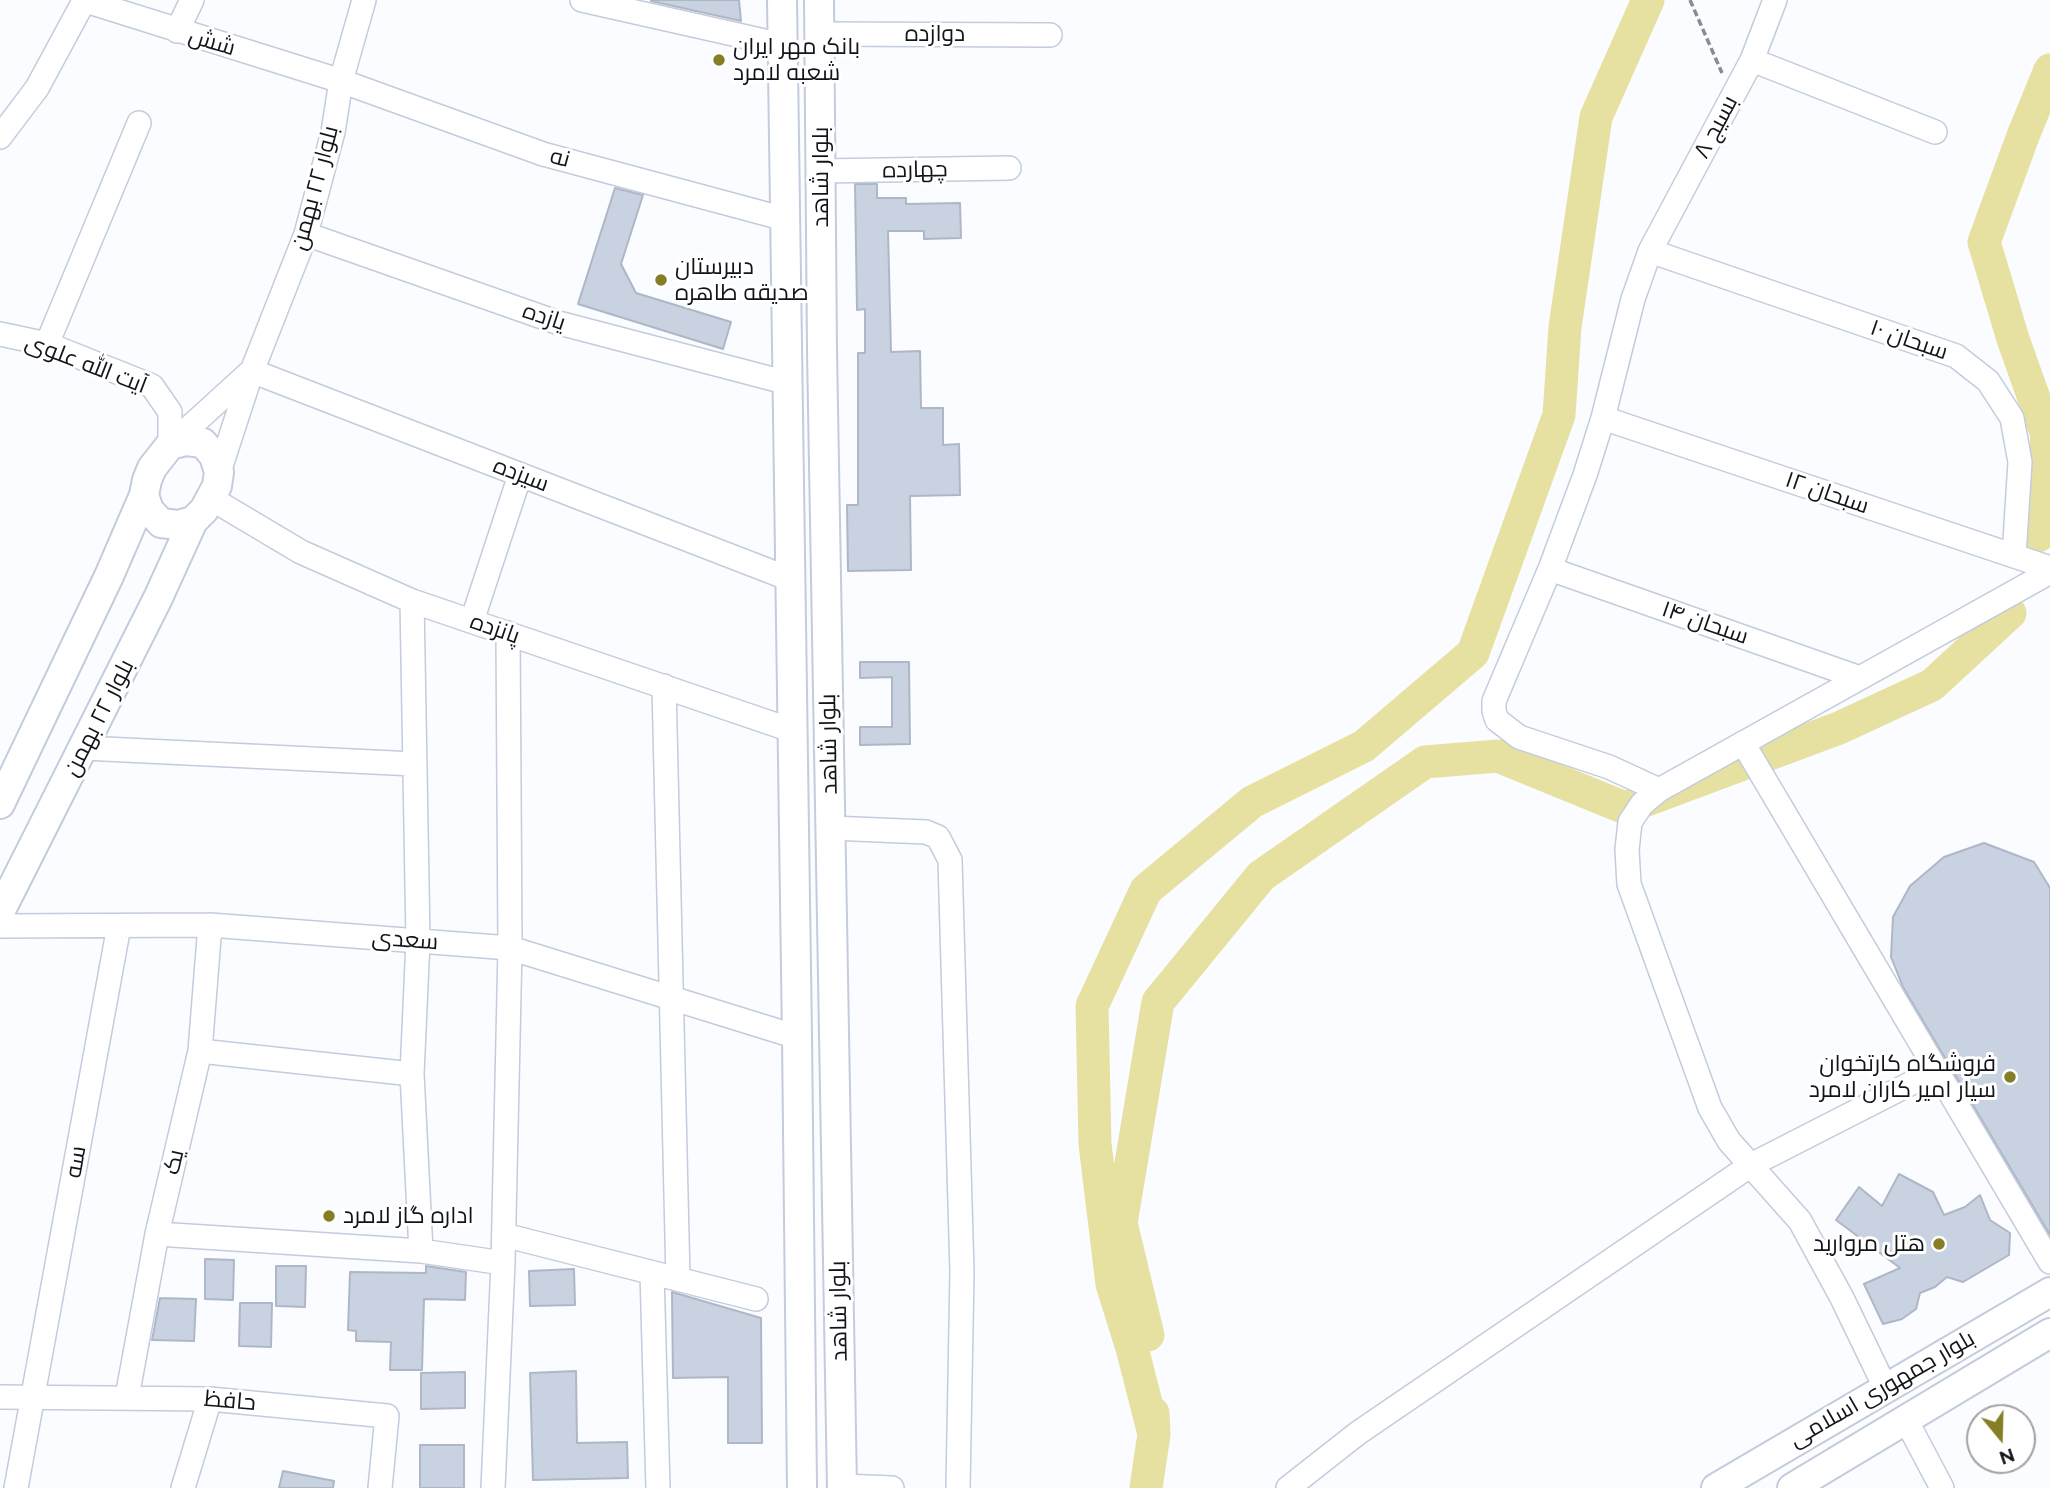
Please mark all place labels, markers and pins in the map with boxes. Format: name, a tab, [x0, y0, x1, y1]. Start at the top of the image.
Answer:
place label: بانک مهر ایران شعبه لامرد	[733, 33, 860, 87]
marker: بانک مهر ایران شعبه لامرد	[711, 52, 727, 68]
place label: دبیرستان صدیقه طاهره	[675, 253, 809, 307]
marker: دبیرستان صدیقه طاهره	[653, 272, 669, 288]
place label: فروشگاه کارتخوان سیار امیر کاران لامرد	[1809, 1050, 1996, 1104]
marker: فروشگاه کارتخوان سیار امیر کاران لامرد	[2002, 1069, 2018, 1085]
place label: اداره گاز لامرد	[343, 1202, 474, 1230]
marker: اداره گاز لامرد	[321, 1208, 337, 1224]
place label: هتل مروارید	[1813, 1230, 1925, 1258]
marker: هتل مروارید	[1931, 1236, 1947, 1252]

